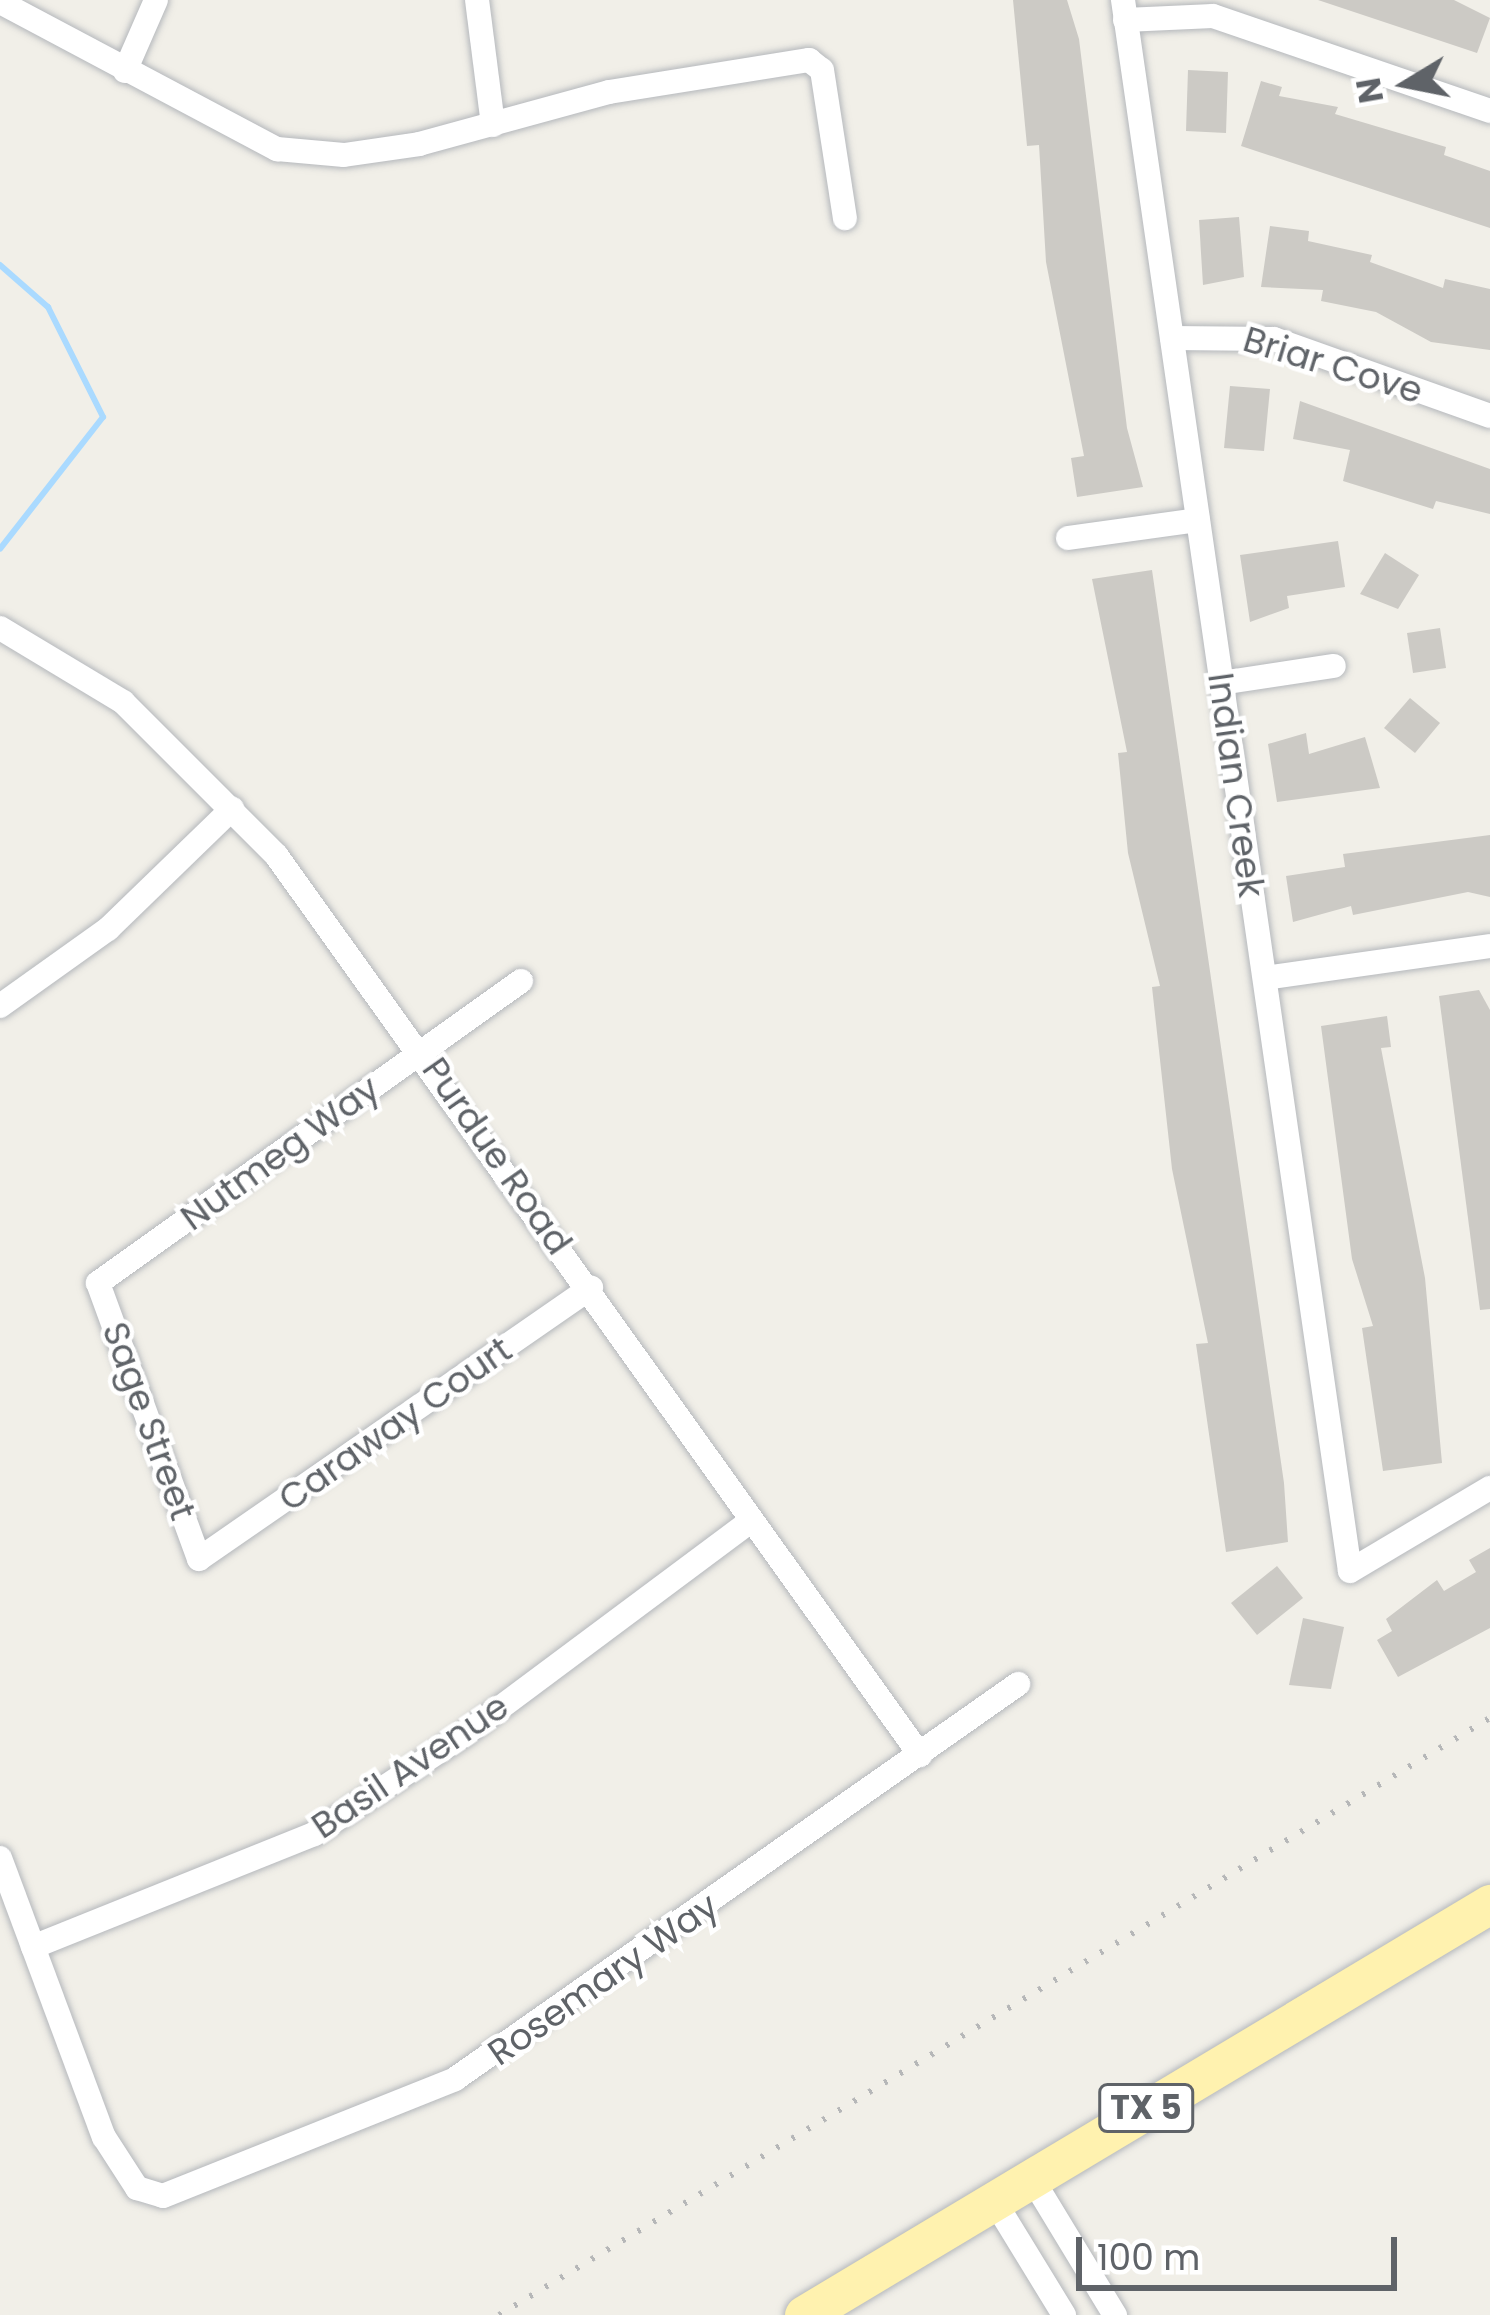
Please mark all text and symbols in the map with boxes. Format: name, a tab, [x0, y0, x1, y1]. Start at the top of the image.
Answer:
north arrow	[1346, 24, 1466, 144]
text: N	[1345, 74, 1395, 107]
street label: Briar Cove	[1238, 317, 1428, 413]
street label: Indian Creek	[1199, 670, 1273, 900]
street label: Purdue Road	[413, 1049, 581, 1263]
street label: Nutmeg Way	[172, 1067, 388, 1239]
street label: Sage Street	[93, 1316, 205, 1526]
street label: Caraway Court	[270, 1328, 520, 1520]
street label: Basil Avenue	[304, 1684, 516, 1848]
street label: Rosemary Way	[480, 1884, 726, 2074]
road number: TX 5	[1098, 2081, 1194, 2135]
scale bar	[1082, 2213, 1403, 2287]
text: 100 m	[1097, 2232, 1200, 2283]

